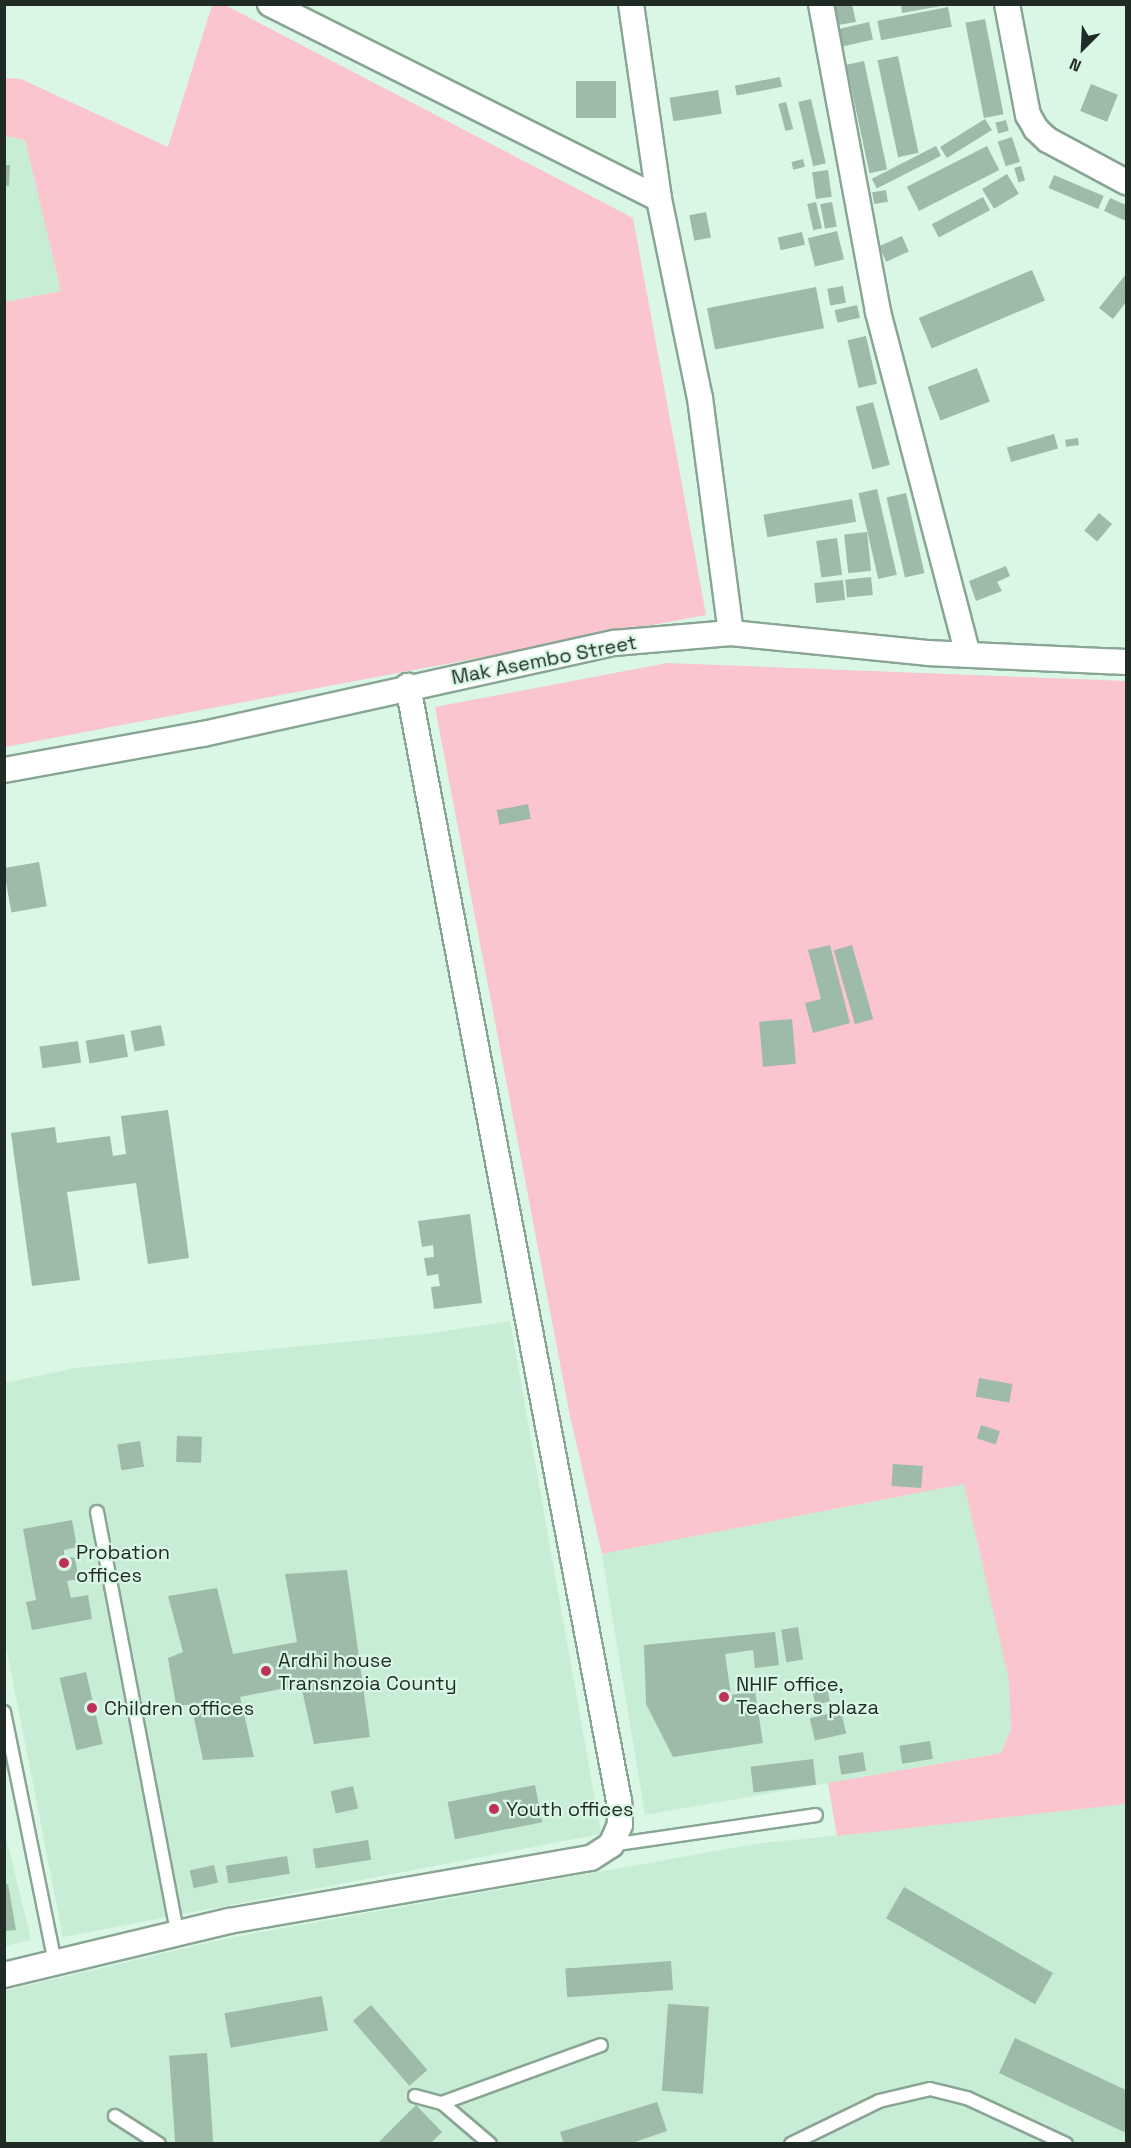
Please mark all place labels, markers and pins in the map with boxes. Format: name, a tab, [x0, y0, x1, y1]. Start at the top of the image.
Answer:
place label: Probation offices	[76, 1540, 170, 1587]
marker: Probation offices	[57, 1556, 71, 1570]
place label: Ardhi house Transnzoia County	[278, 1648, 457, 1695]
marker: Ardhi house Transnzoia County	[259, 1664, 273, 1678]
place label: NHIF office, Teachers plaza	[736, 1673, 879, 1720]
marker: NHIF office, Teachers plaza	[717, 1690, 731, 1704]
place label: Children offices	[104, 1696, 254, 1720]
marker: Children offices	[85, 1701, 99, 1715]
place label: Youth offices	[506, 1797, 634, 1821]
marker: Youth offices	[487, 1802, 501, 1816]

